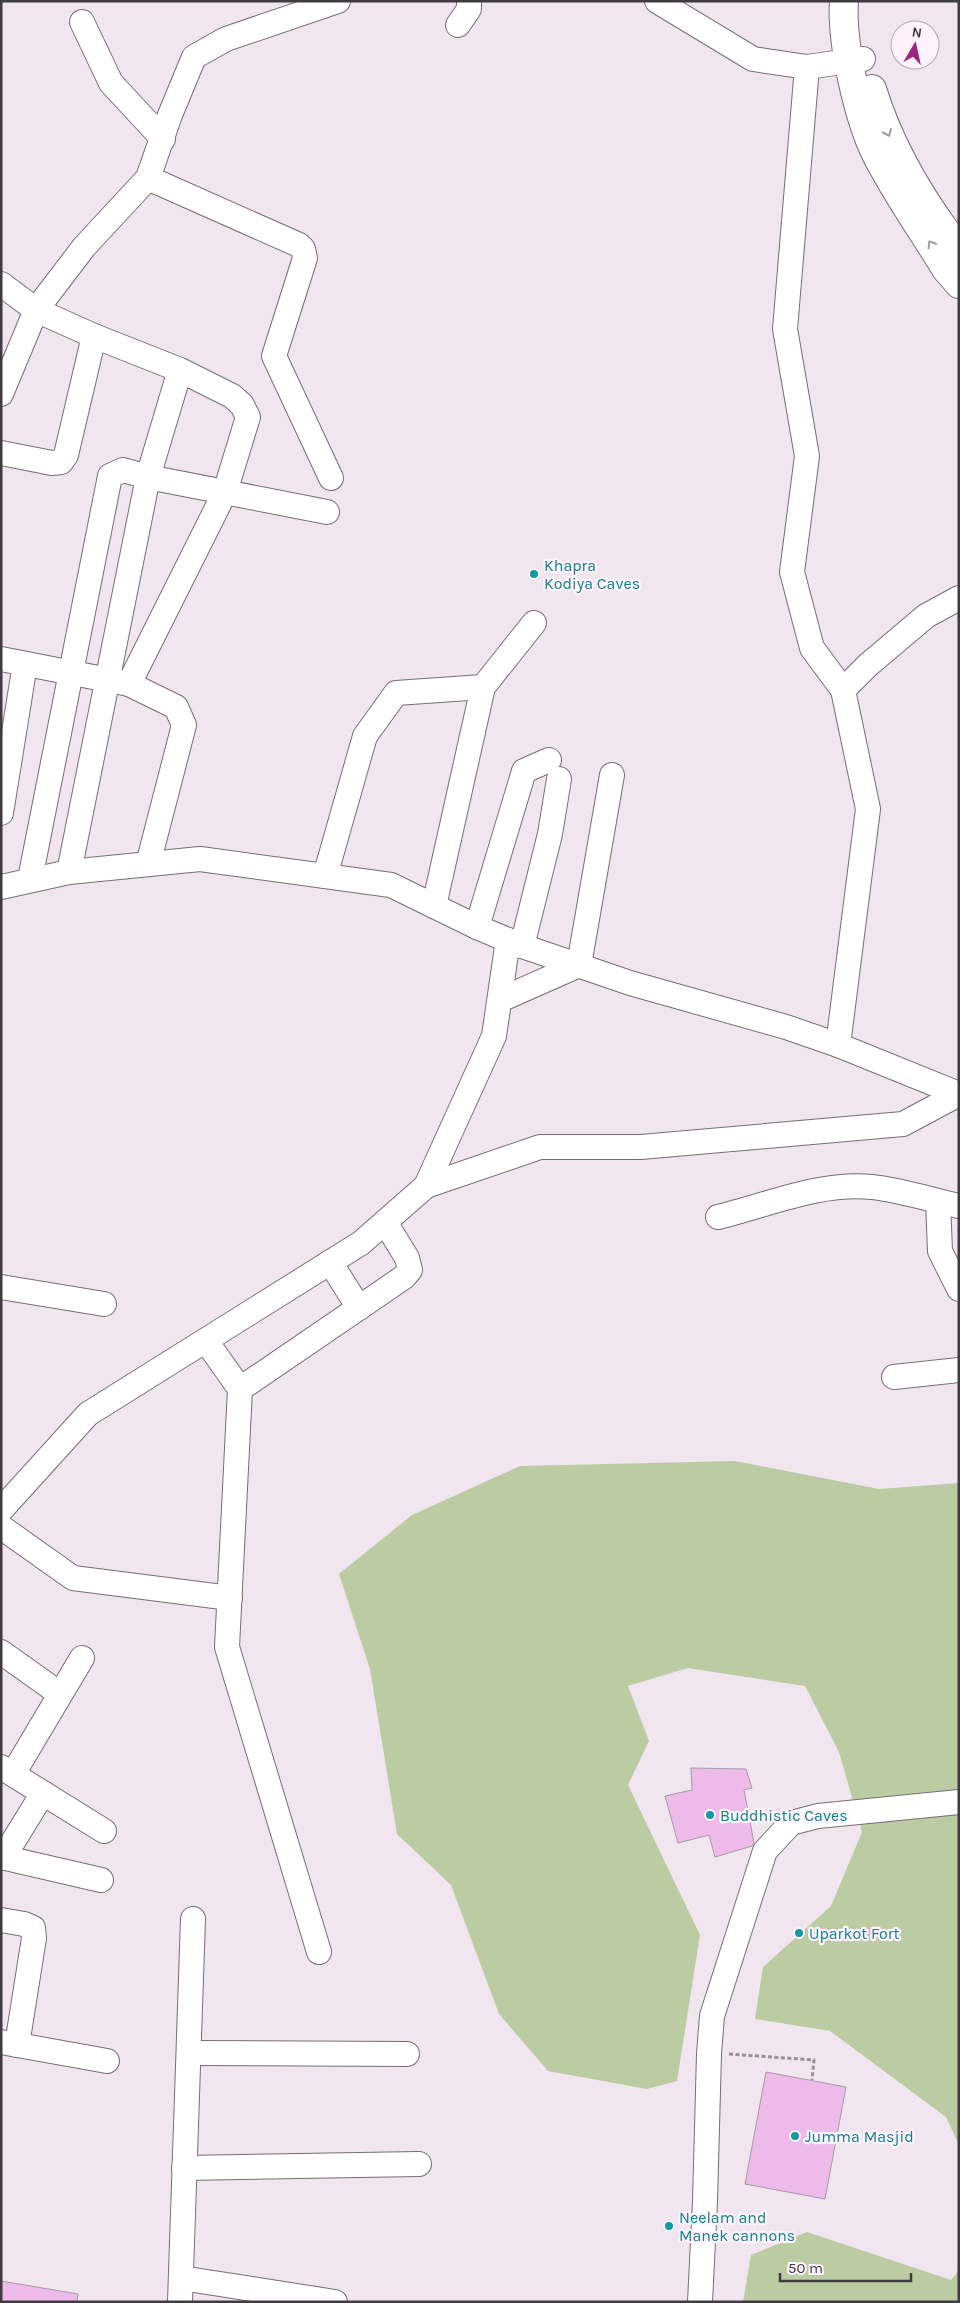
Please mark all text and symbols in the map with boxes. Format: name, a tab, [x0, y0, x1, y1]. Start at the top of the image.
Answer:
north arrow	[890, 20, 940, 70]
text: N	[911, 23, 923, 42]
one-way arrow	[882, 128, 893, 137]
one-way arrow	[928, 241, 937, 250]
place label: Khapra Kodiya Caves	[544, 556, 640, 593]
marker: Khapra Kodiya Caves	[528, 568, 540, 580]
place label: Buddhistic Caves	[720, 1806, 848, 1825]
marker: Buddhistic Caves	[704, 1809, 716, 1821]
place label: Uparkot Fort	[809, 1924, 899, 1943]
marker: Uparkot Fort	[793, 1927, 805, 1939]
place label: Jumma Masjid	[805, 2127, 914, 2146]
marker: Jumma Masjid	[789, 2130, 801, 2142]
place label: Neelam and Manek cannons	[679, 2208, 795, 2245]
marker: Neelam and Manek cannons	[663, 2220, 675, 2232]
scale bar	[780, 2250, 911, 2282]
text: 50 m	[788, 2259, 823, 2277]

